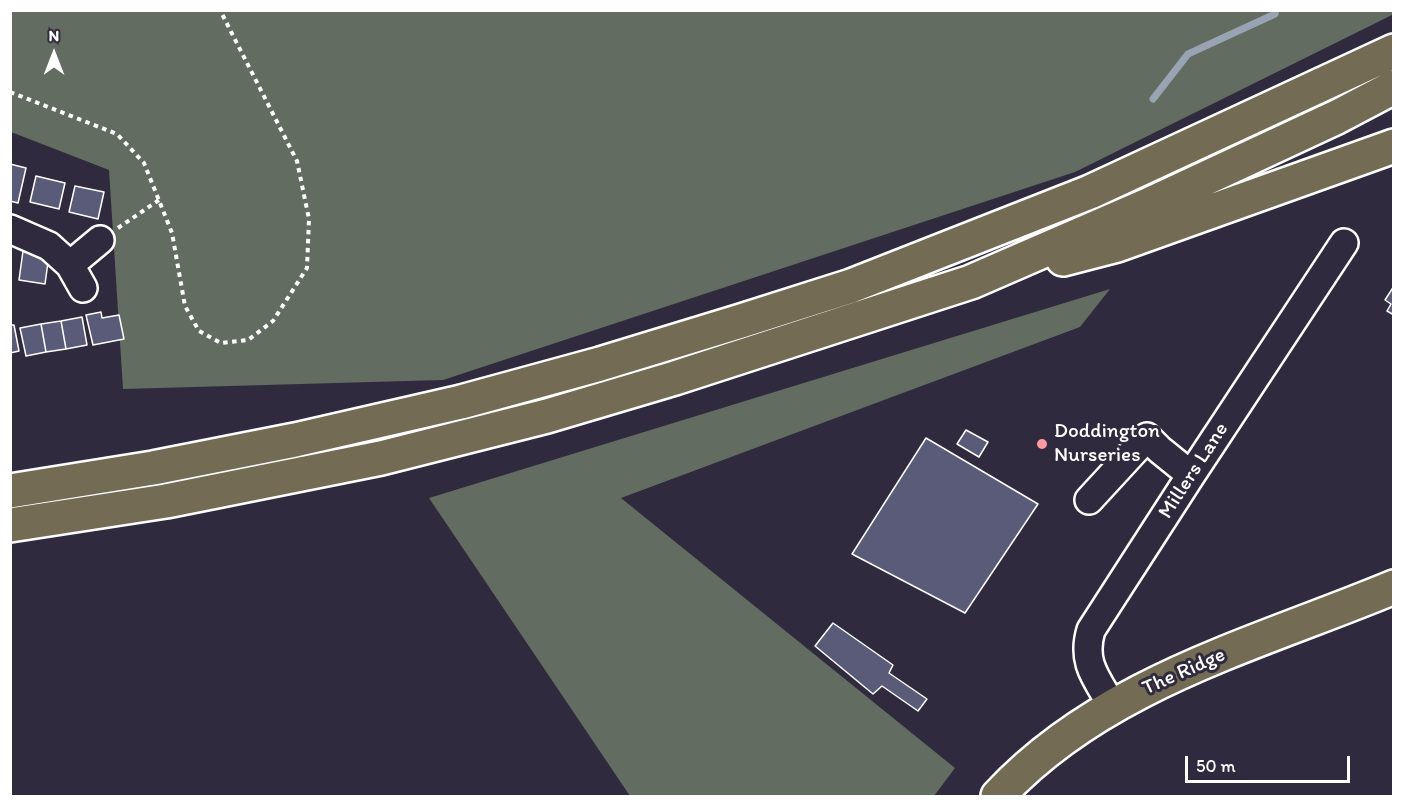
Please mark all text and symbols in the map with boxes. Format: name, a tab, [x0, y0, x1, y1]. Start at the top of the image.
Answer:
north arrow	[24, 24, 84, 84]
text: N	[49, 26, 59, 45]
street label: Millers Lane	[1154, 418, 1234, 524]
place label: Doddington Nurseries	[1054, 419, 1160, 469]
marker: Doddington Nurseries	[1035, 437, 1049, 451]
street label: The Ridge	[1139, 643, 1229, 701]
scale bar	[1188, 744, 1353, 782]
text: 50 m	[1196, 755, 1236, 777]

